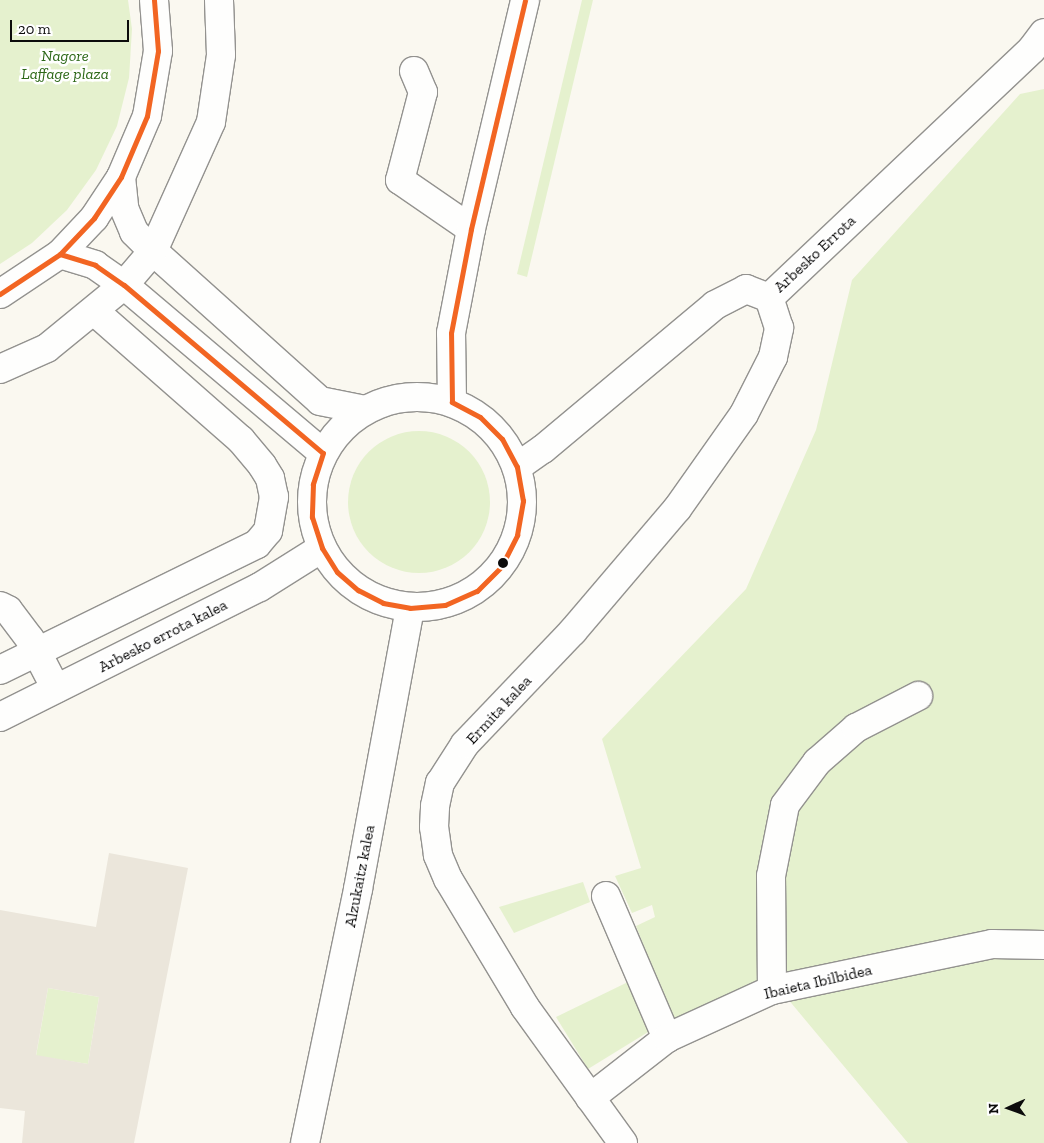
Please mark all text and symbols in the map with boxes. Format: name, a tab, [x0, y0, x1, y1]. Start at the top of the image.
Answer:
scale bar	[12, 10, 131, 42]
text: 20 m	[18, 20, 51, 38]
park label: Nagore Laffage plaza	[21, 46, 109, 84]
street label: Arbesko Errota	[770, 211, 860, 297]
unlabelled marker	[498, 558, 508, 568]
street label: Arbesko errota kalea	[95, 595, 231, 677]
street label: Ermita kalea	[462, 672, 536, 748]
street label: Alzukaitz kalea	[341, 823, 379, 929]
street label: Ibaieta Ibilbidea	[762, 960, 874, 1004]
north arrow	[984, 1083, 1034, 1133]
text: N	[985, 1103, 1002, 1114]

